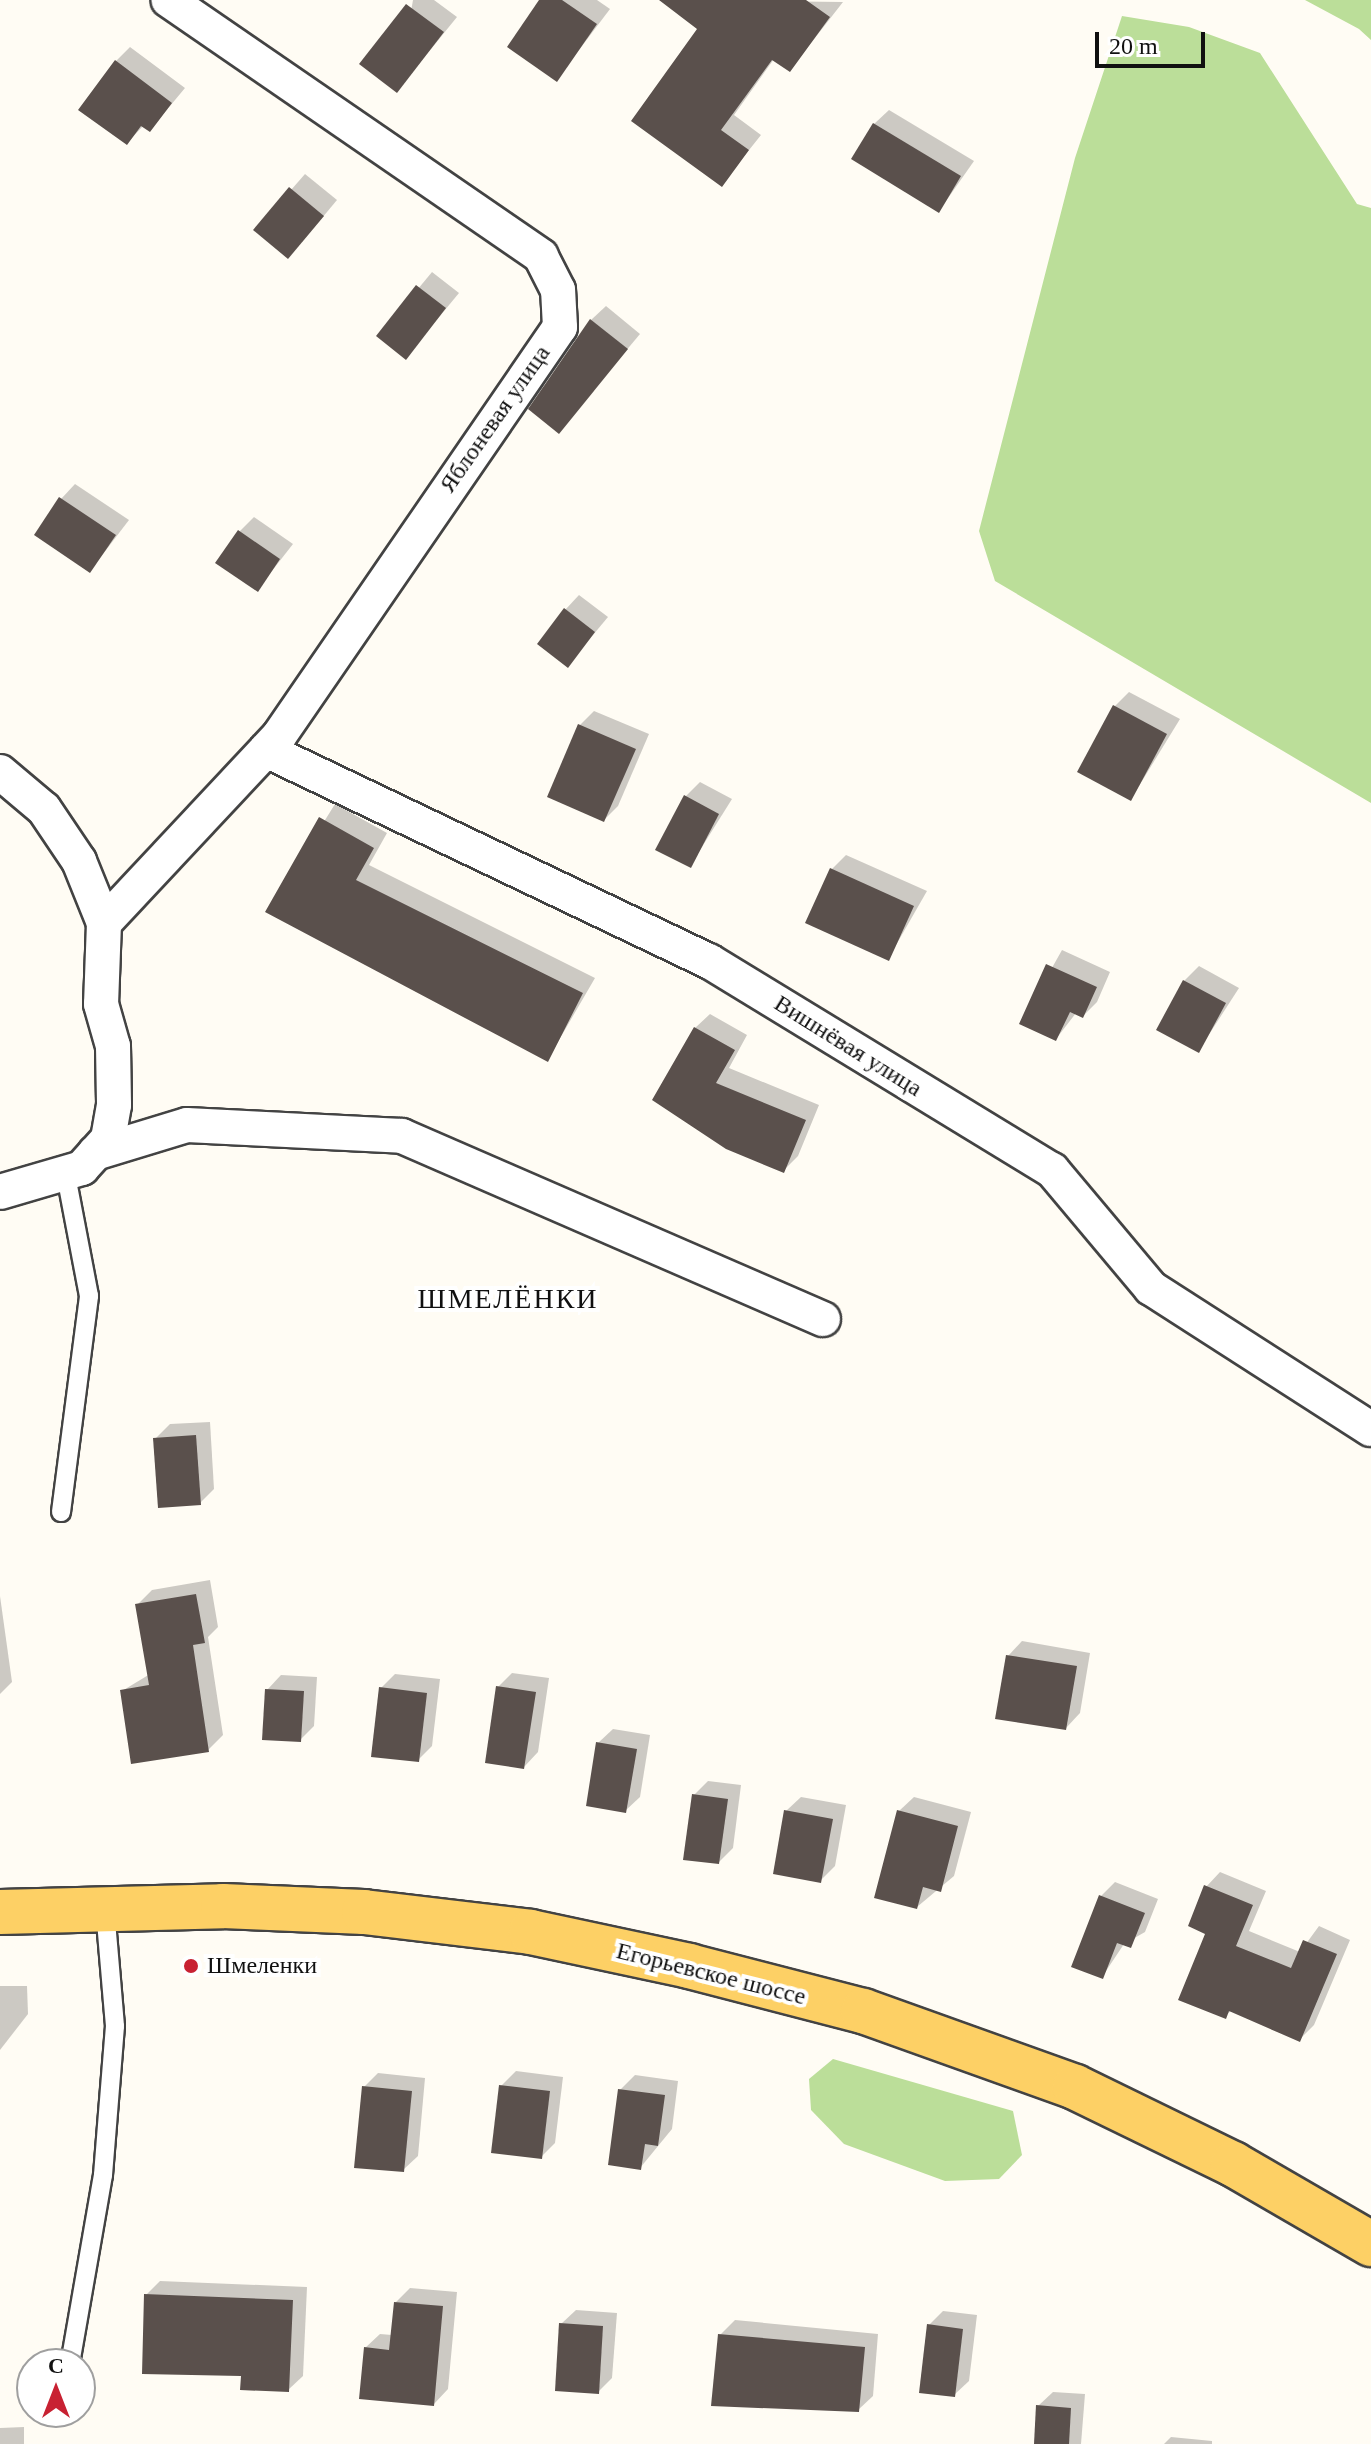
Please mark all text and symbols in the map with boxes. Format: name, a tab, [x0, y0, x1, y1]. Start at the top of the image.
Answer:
scale bar	[1099, 16, 1209, 66]
text: 20 m	[1109, 33, 1158, 59]
street label: Яблоневая улица	[434, 340, 556, 498]
street label: Вишнёвая улица	[769, 989, 927, 1103]
district label: ШМЕЛЁНКИ	[417, 1282, 599, 1316]
street label: Егорьевское шоссе	[613, 1937, 809, 2011]
place label: Шмеленки	[207, 1952, 317, 1980]
marker: Шмеленки	[182, 1957, 200, 1975]
north arrow	[16, 2348, 96, 2428]
text: С	[48, 2353, 64, 2378]

